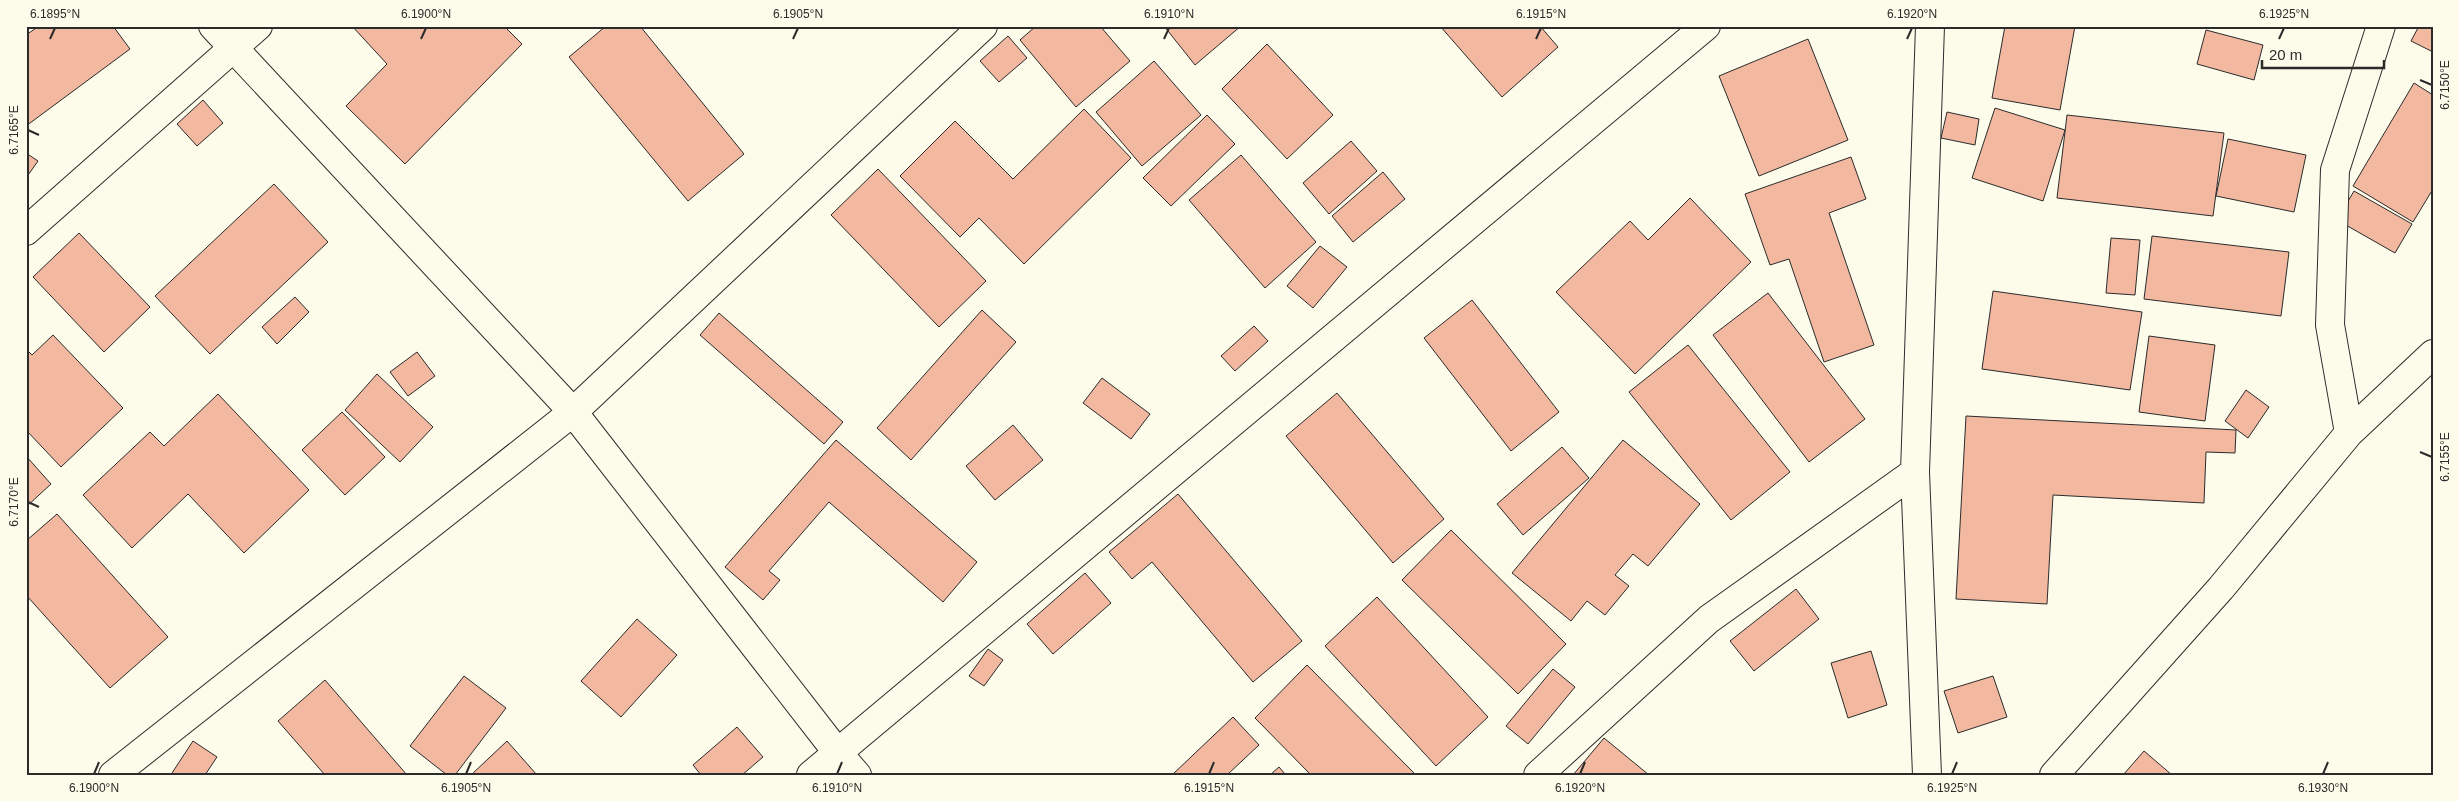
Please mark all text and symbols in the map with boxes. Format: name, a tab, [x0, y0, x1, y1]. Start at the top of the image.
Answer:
text: 6.1895°N	[30, 7, 80, 21]
text: 6.1900°N	[401, 7, 451, 21]
text: 6.1905°N	[773, 7, 823, 21]
text: 6.1910°N	[1144, 7, 1194, 21]
text: 6.1915°N	[1516, 7, 1566, 21]
text: 6.1920°N	[1887, 7, 1937, 21]
text: 6.1925°N	[2259, 7, 2309, 21]
scale bar	[2262, 38, 2384, 70]
text: 20 m	[2269, 46, 2302, 63]
text: 6.7150°E	[2438, 60, 2452, 110]
text: 6.7165°E	[7, 105, 21, 155]
text: 6.7155°E	[2438, 432, 2452, 482]
text: 6.7170°E	[7, 477, 21, 527]
text: 6.1900°N	[69, 781, 119, 795]
text: 6.1905°N	[441, 781, 491, 795]
text: 6.1910°N	[812, 781, 862, 795]
text: 6.1915°N	[1184, 781, 1234, 795]
text: 6.1920°N	[1555, 781, 1605, 795]
text: 6.1925°N	[1927, 781, 1977, 795]
text: 6.1930°N	[2298, 781, 2348, 795]

